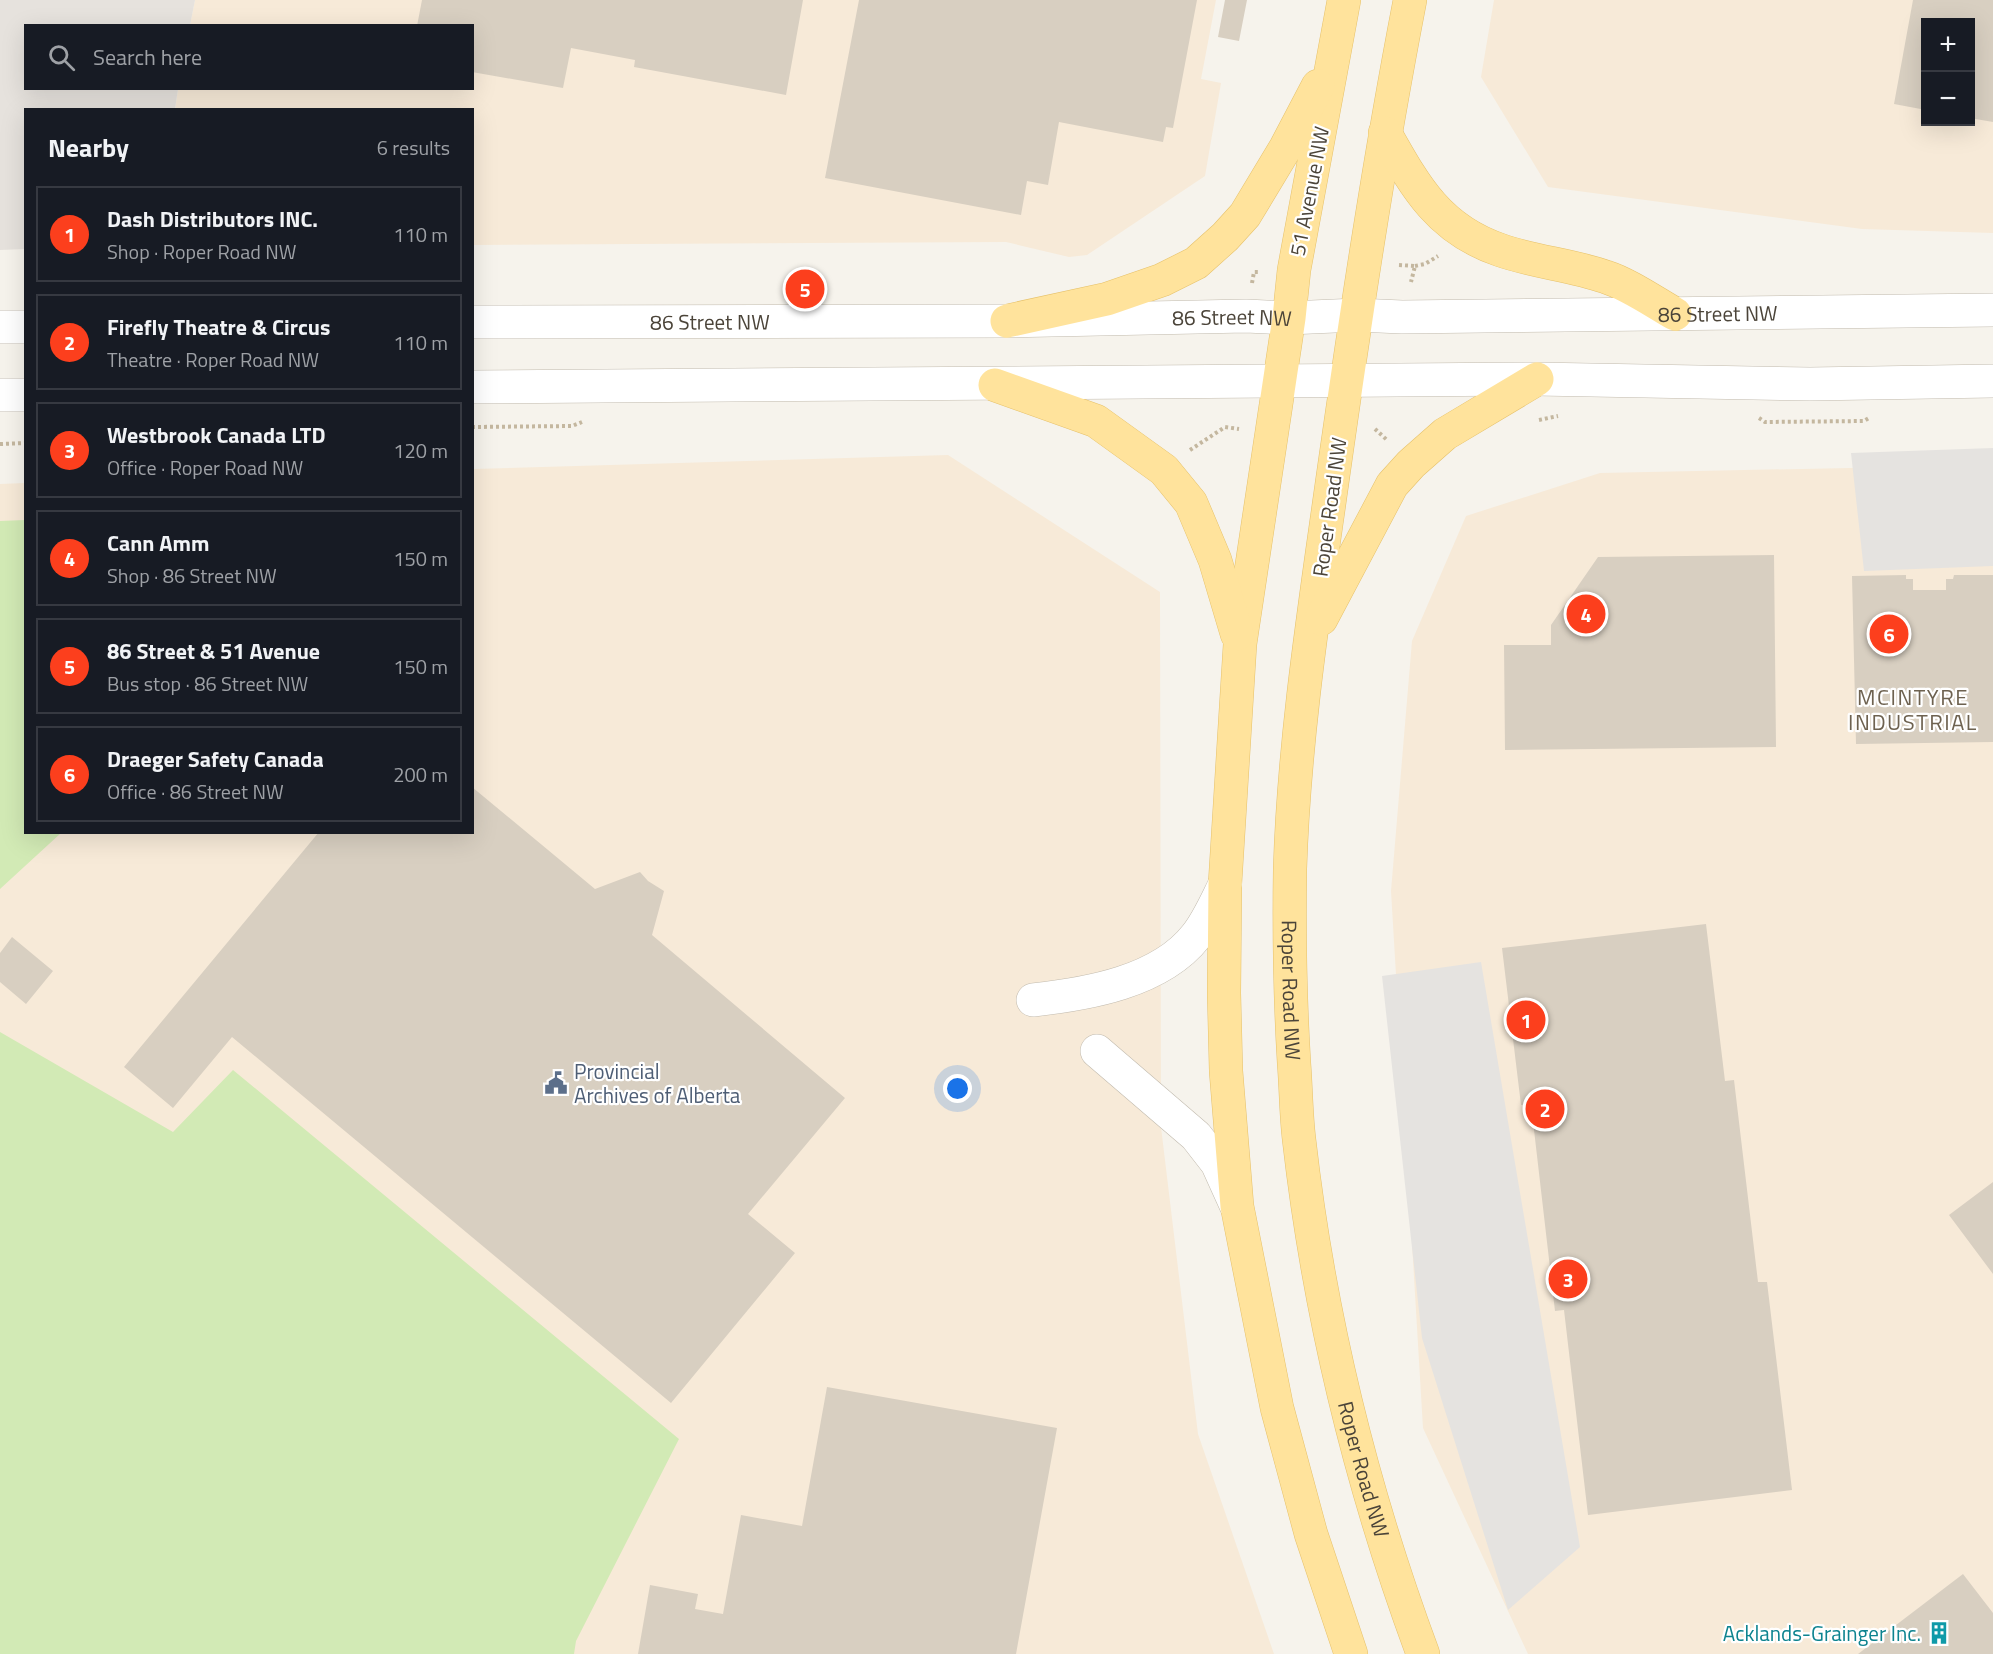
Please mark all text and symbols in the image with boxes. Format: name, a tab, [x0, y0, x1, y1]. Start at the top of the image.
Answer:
map controls	[1921, 18, 1975, 126]
button: +	[1921, 18, 1975, 72]
search box	[24, 24, 474, 90]
text: Search here	[93, 40, 202, 74]
icon: search	[45, 41, 78, 74]
button: −	[1921, 72, 1975, 126]
street label: 51 Avenue NW	[1281, 124, 1337, 258]
text: Nearby	[48, 128, 129, 167]
text: 6 results	[377, 132, 450, 163]
text: Dash Distributors INC.	[107, 202, 318, 236]
text: 1	[64, 219, 75, 250]
text: 110 m	[393, 219, 448, 250]
text: Shop · Roper Road NW	[107, 236, 296, 267]
pin: 5	[786, 266, 824, 312]
street label: 86 Street NW	[1658, 297, 1778, 330]
street label: 86 Street NW	[1172, 300, 1293, 334]
street label: 86 Street NW	[650, 305, 770, 338]
text: Firefly Theatre & Circus	[107, 310, 330, 344]
text: 2	[64, 327, 75, 358]
text: 110 m	[393, 327, 448, 358]
text: Theatre · Roper Road NW	[107, 344, 319, 375]
text: Westbrook Canada LTD	[107, 418, 325, 452]
text: 3	[64, 435, 75, 466]
text: 120 m	[393, 435, 448, 466]
street label: Roper Road NW	[1303, 435, 1355, 579]
text: Office · Roper Road NW	[107, 452, 303, 483]
text: Cann Amm	[107, 526, 210, 560]
text: 4	[64, 543, 75, 574]
text: 150 m	[393, 543, 448, 574]
text: Shop · 86 Street NW	[107, 560, 277, 591]
pin: 4	[1566, 592, 1606, 636]
pin: 6	[1870, 612, 1908, 656]
text: 86 Street & 51 Avenue	[107, 634, 320, 668]
text: 5	[64, 651, 75, 682]
text: 150 m	[393, 651, 448, 682]
text: Bus stop · 86 Street NW	[107, 668, 308, 699]
district label: MCINTYRE INDUSTRIAL	[1848, 680, 1978, 739]
text: Draeger Safety Canada	[107, 742, 324, 776]
text: 6	[64, 759, 75, 790]
text: 200 m	[393, 759, 448, 790]
text: Office · 86 Street NW	[107, 776, 284, 807]
street label: Roper Road NW	[1274, 920, 1310, 1061]
pin: 1	[1506, 998, 1546, 1042]
place label: Provincial Archives of Alberta	[574, 1055, 741, 1111]
public building icon: Provincial Archives of Alberta	[543, 1070, 569, 1096]
your location	[943, 1074, 972, 1103]
pin: 2	[1526, 1086, 1564, 1132]
pin: 3	[1548, 1256, 1588, 1302]
street label: Roper Road NW	[1330, 1398, 1398, 1541]
place label: Acklands-Grainger Inc.	[1723, 1617, 1921, 1649]
building icon: Acklands-Grainger Inc.	[1926, 1620, 1952, 1646]

